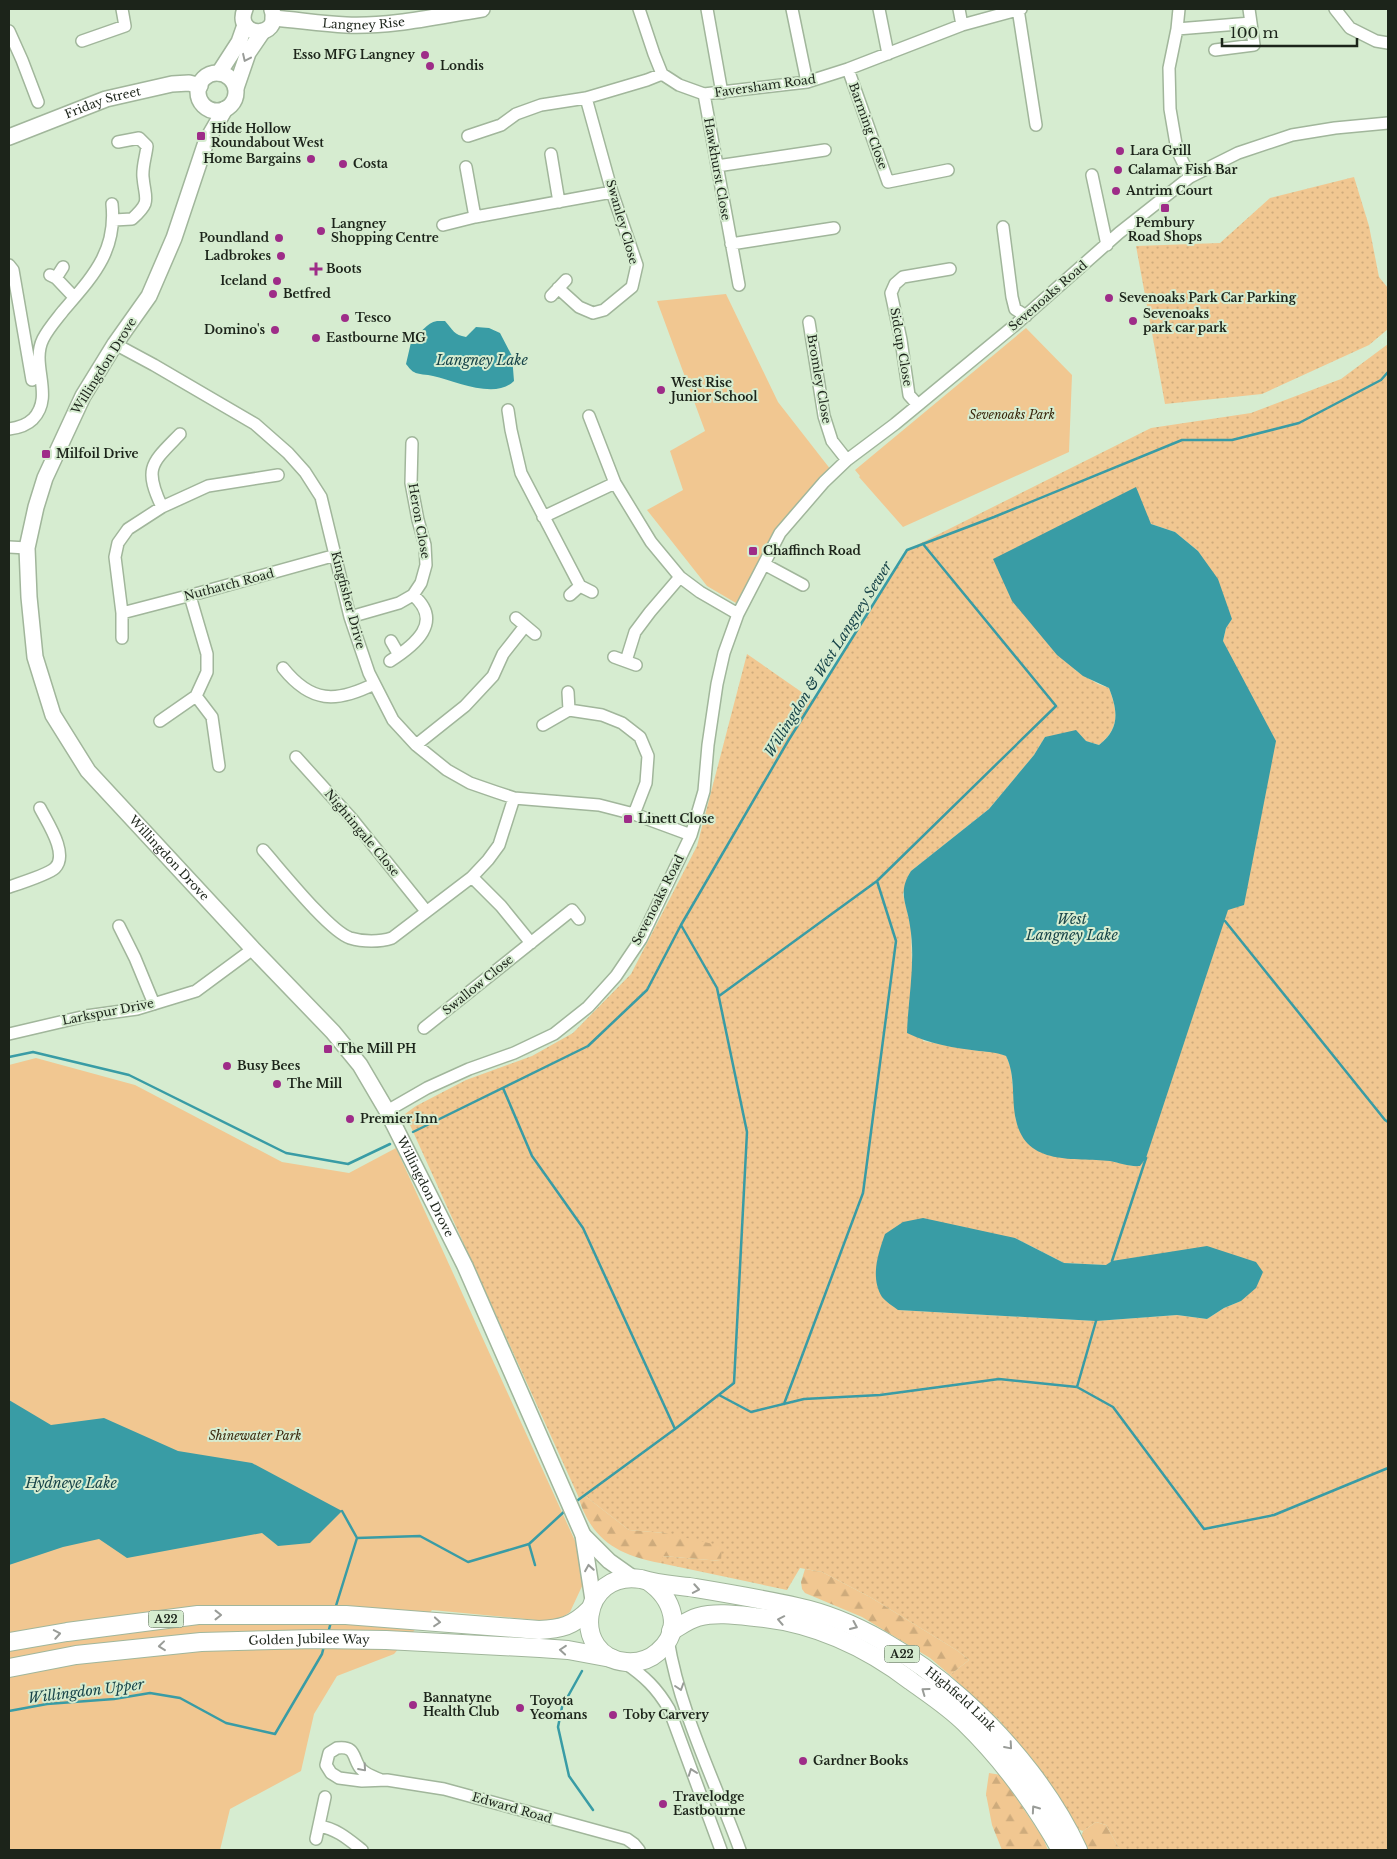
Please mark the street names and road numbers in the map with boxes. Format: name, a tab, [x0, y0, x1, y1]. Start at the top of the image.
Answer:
street label: Langney Rise	[322, 14, 406, 32]
street label: Faversham Road	[713, 71, 817, 100]
street label: Barming Close	[846, 81, 891, 171]
street label: Friday Street	[62, 83, 143, 121]
street label: Hawkhurst Close	[701, 116, 734, 222]
street label: Swanley Close	[603, 178, 642, 266]
street label: Sevenoaks Road	[1005, 257, 1090, 334]
street label: Sidcup Close	[887, 306, 916, 388]
street label: Willingdon Drove	[67, 315, 139, 418]
street label: Bromley Close	[804, 333, 835, 425]
street label: Heron Close	[405, 482, 434, 560]
street label: Kingfisher Drive	[328, 549, 369, 650]
street label: Nuthatch Road	[182, 565, 276, 604]
street label: Nightingale Close	[322, 786, 403, 879]
street label: Willingdon Drove	[125, 811, 212, 904]
street label: Sevenoaks Road	[628, 852, 687, 947]
street label: Swallow Close	[439, 951, 516, 1018]
street label: Larkspur Drive	[61, 995, 155, 1028]
street label: Willingdon Drove	[394, 1133, 457, 1240]
road number: A22	[148, 1610, 184, 1628]
street label: Golden Jubilee Way	[248, 1631, 370, 1648]
road number: A22	[884, 1646, 920, 1662]
street label: Highfield Link	[923, 1664, 1000, 1734]
street label: Edward Road	[470, 1789, 554, 1826]

